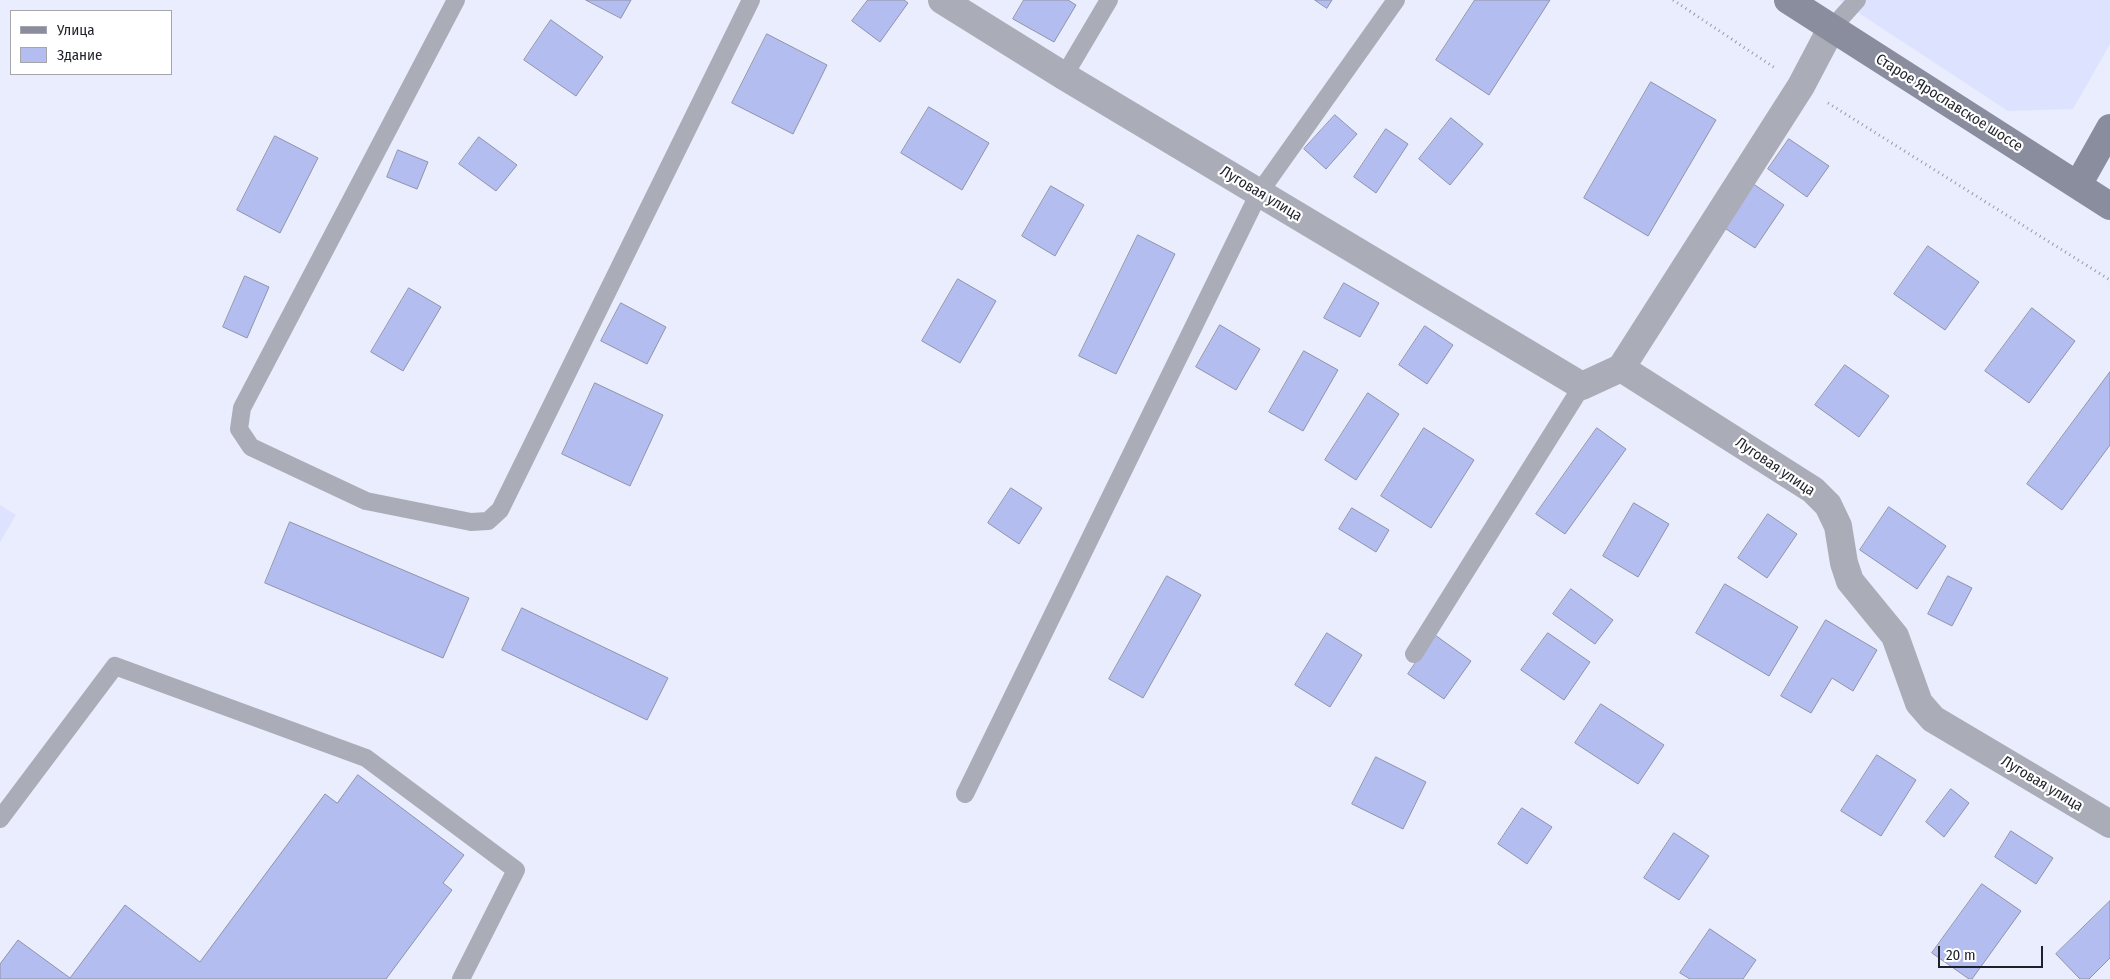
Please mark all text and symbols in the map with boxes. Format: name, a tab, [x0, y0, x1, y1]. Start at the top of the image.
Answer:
legend	[10, 10, 172, 75]
text: Улица	[57, 21, 95, 39]
text: Здание	[57, 46, 103, 64]
street label: Старое Ярославское шоссе	[1872, 50, 2026, 156]
street label: Луговая улица	[1217, 163, 1305, 225]
street label: Луговая улица	[1732, 434, 1818, 500]
street label: Луговая улица	[1998, 753, 2086, 815]
scale bar	[1940, 936, 2045, 968]
text: 20 m	[1946, 946, 1976, 964]

